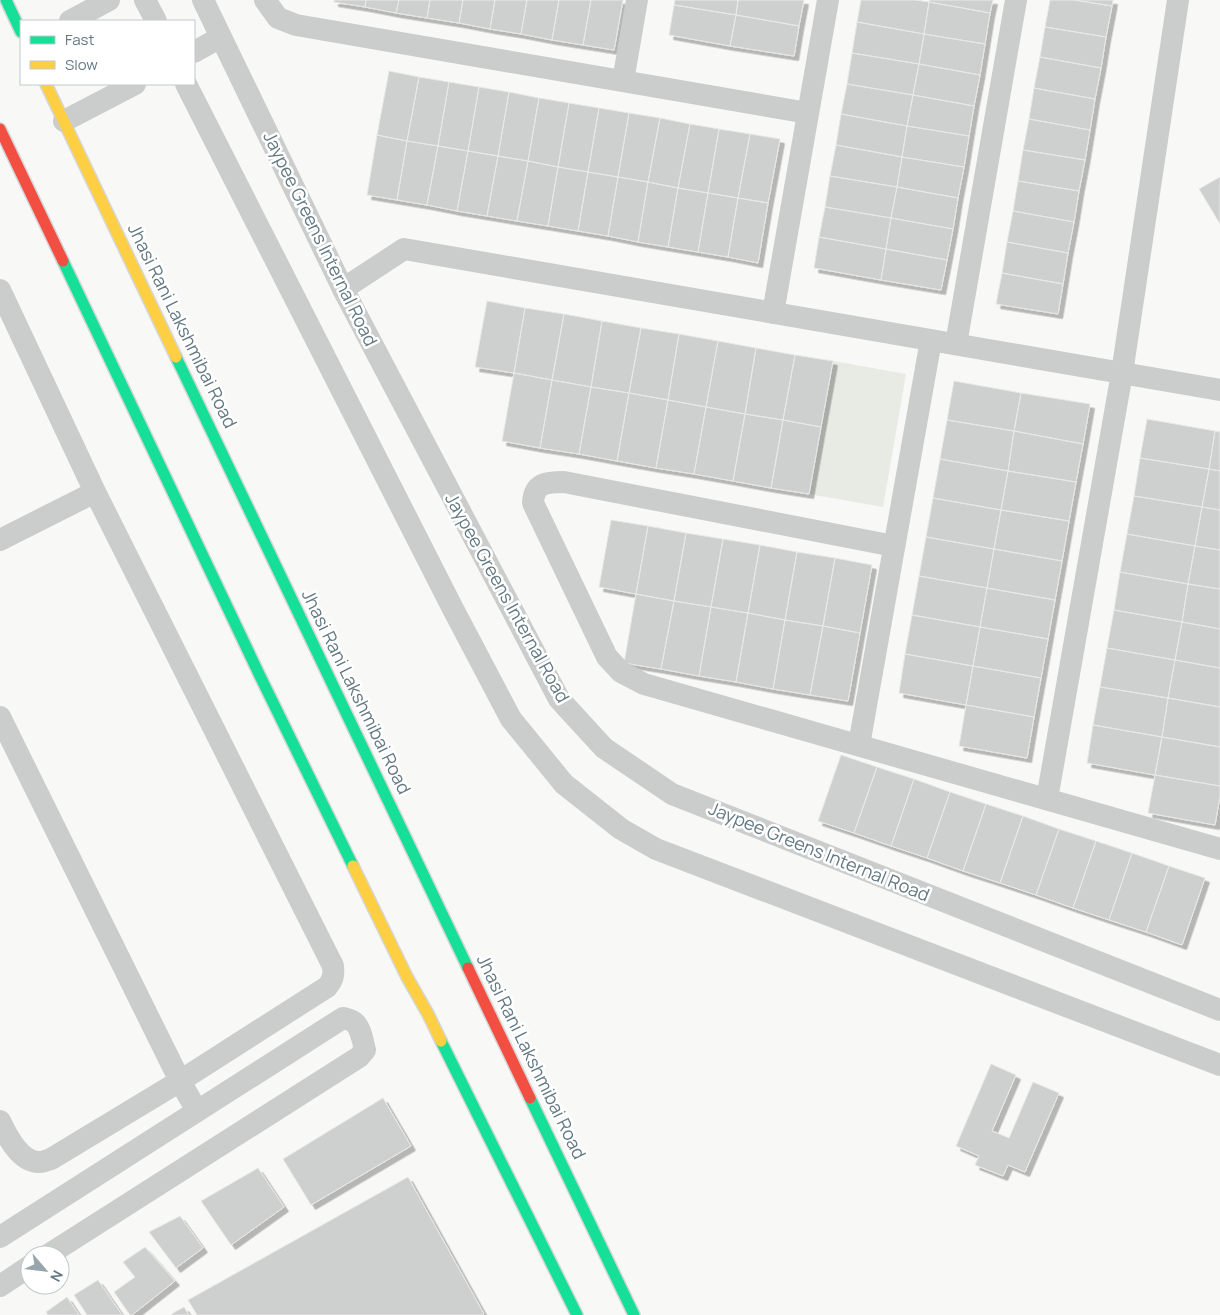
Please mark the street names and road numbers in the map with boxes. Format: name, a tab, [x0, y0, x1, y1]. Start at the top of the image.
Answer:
street label: Jaypee Greens Internal Road	[258, 127, 383, 350]
street label: Jhasi Rani Lakshmibai Road	[123, 219, 243, 432]
street label: Jaypee Greens Internal Road	[440, 488, 576, 707]
street label: Jhasi Rani Lakshmibai Road	[297, 585, 417, 798]
street label: Jaypee Greens Internal Road	[705, 796, 933, 906]
street label: Jhasi Rani Lakshmibai Road	[472, 950, 592, 1163]

